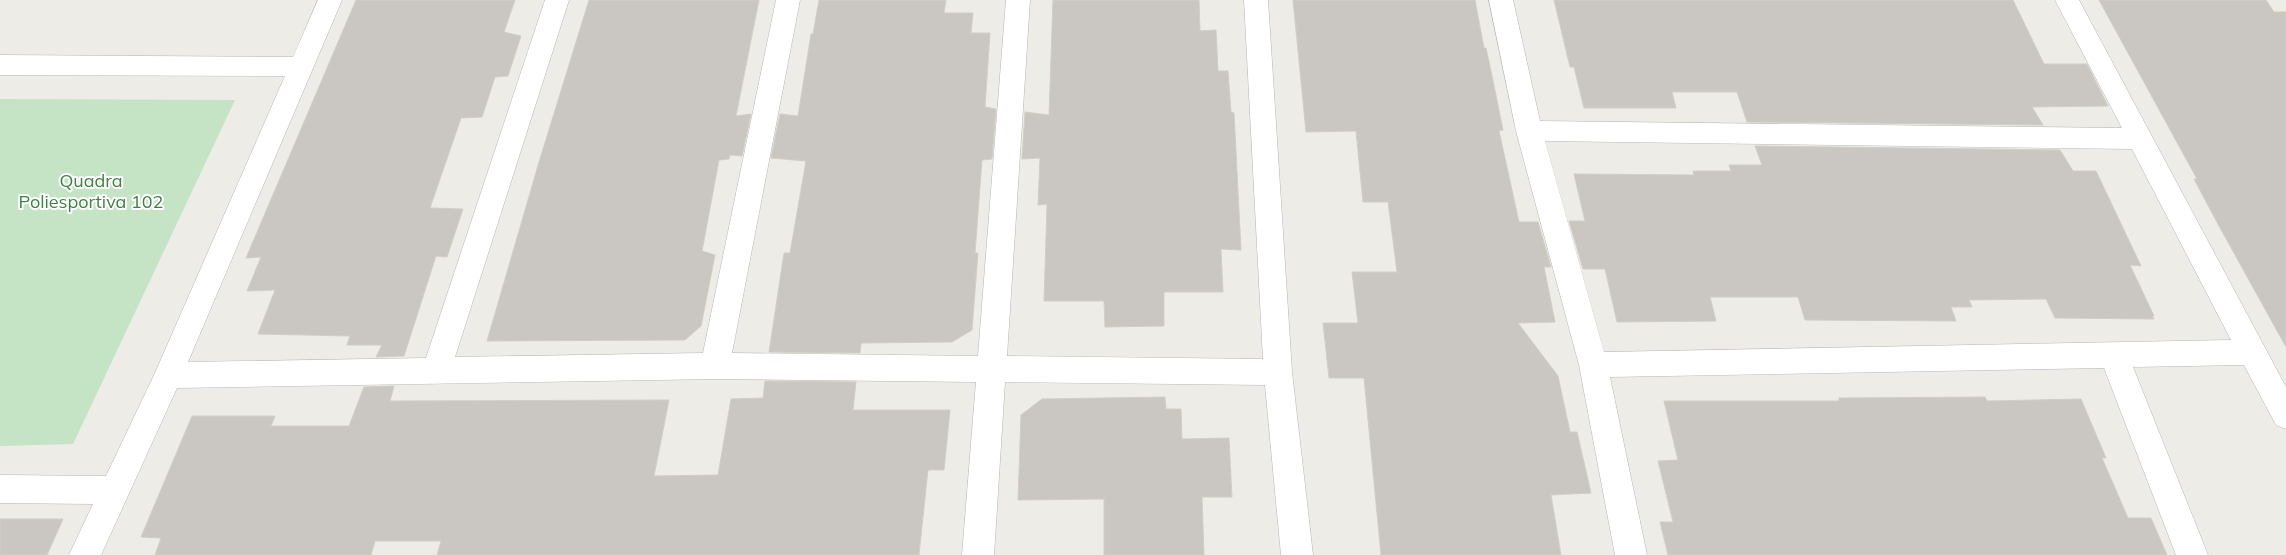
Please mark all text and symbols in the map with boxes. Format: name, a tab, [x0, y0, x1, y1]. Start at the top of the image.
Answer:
park label: Quadra Poliesportiva 102	[19, 169, 163, 213]

